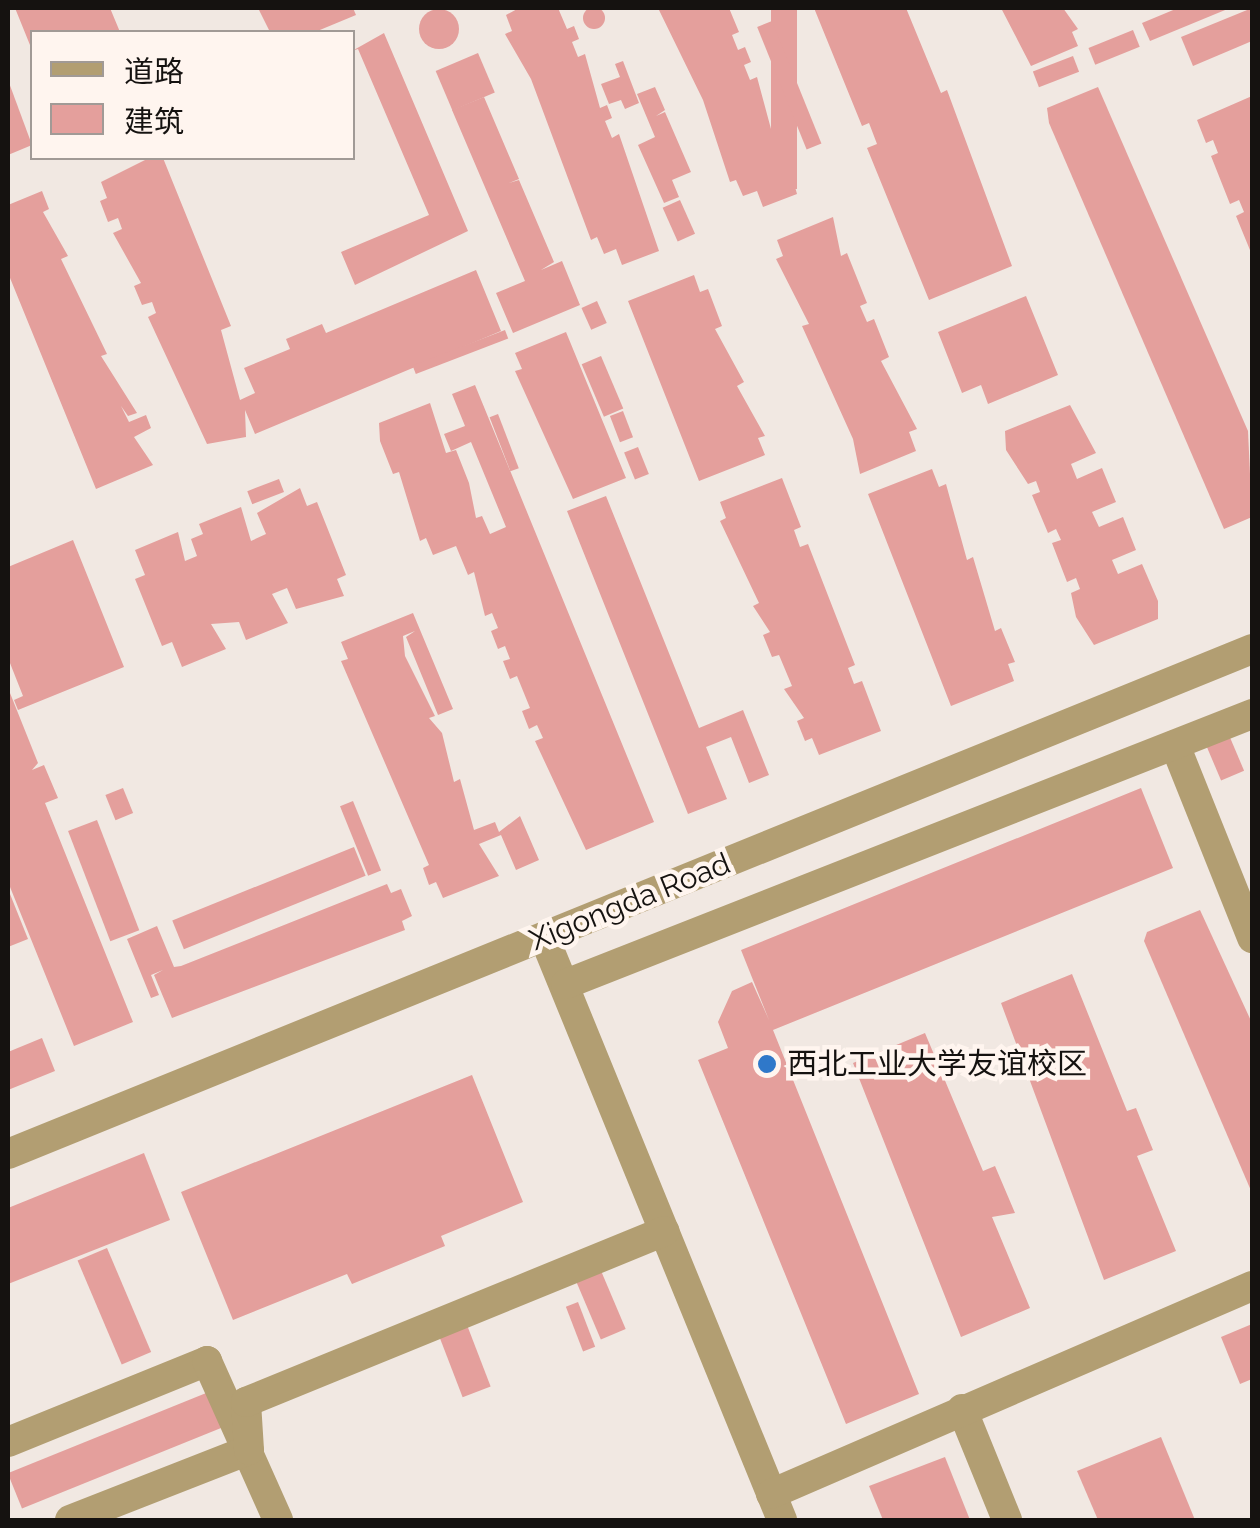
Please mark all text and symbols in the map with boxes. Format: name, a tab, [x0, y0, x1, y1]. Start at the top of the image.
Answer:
legend	[30, 30, 355, 160]
text: 道路	[124, 54, 184, 89]
text: 建筑	[124, 104, 184, 139]
street label: Xigongda Road	[525, 846, 735, 958]
place label: 西北工业大学友谊校区	[787, 1046, 1087, 1082]
marker: 西北工业大学友谊校区	[756, 1053, 778, 1075]

